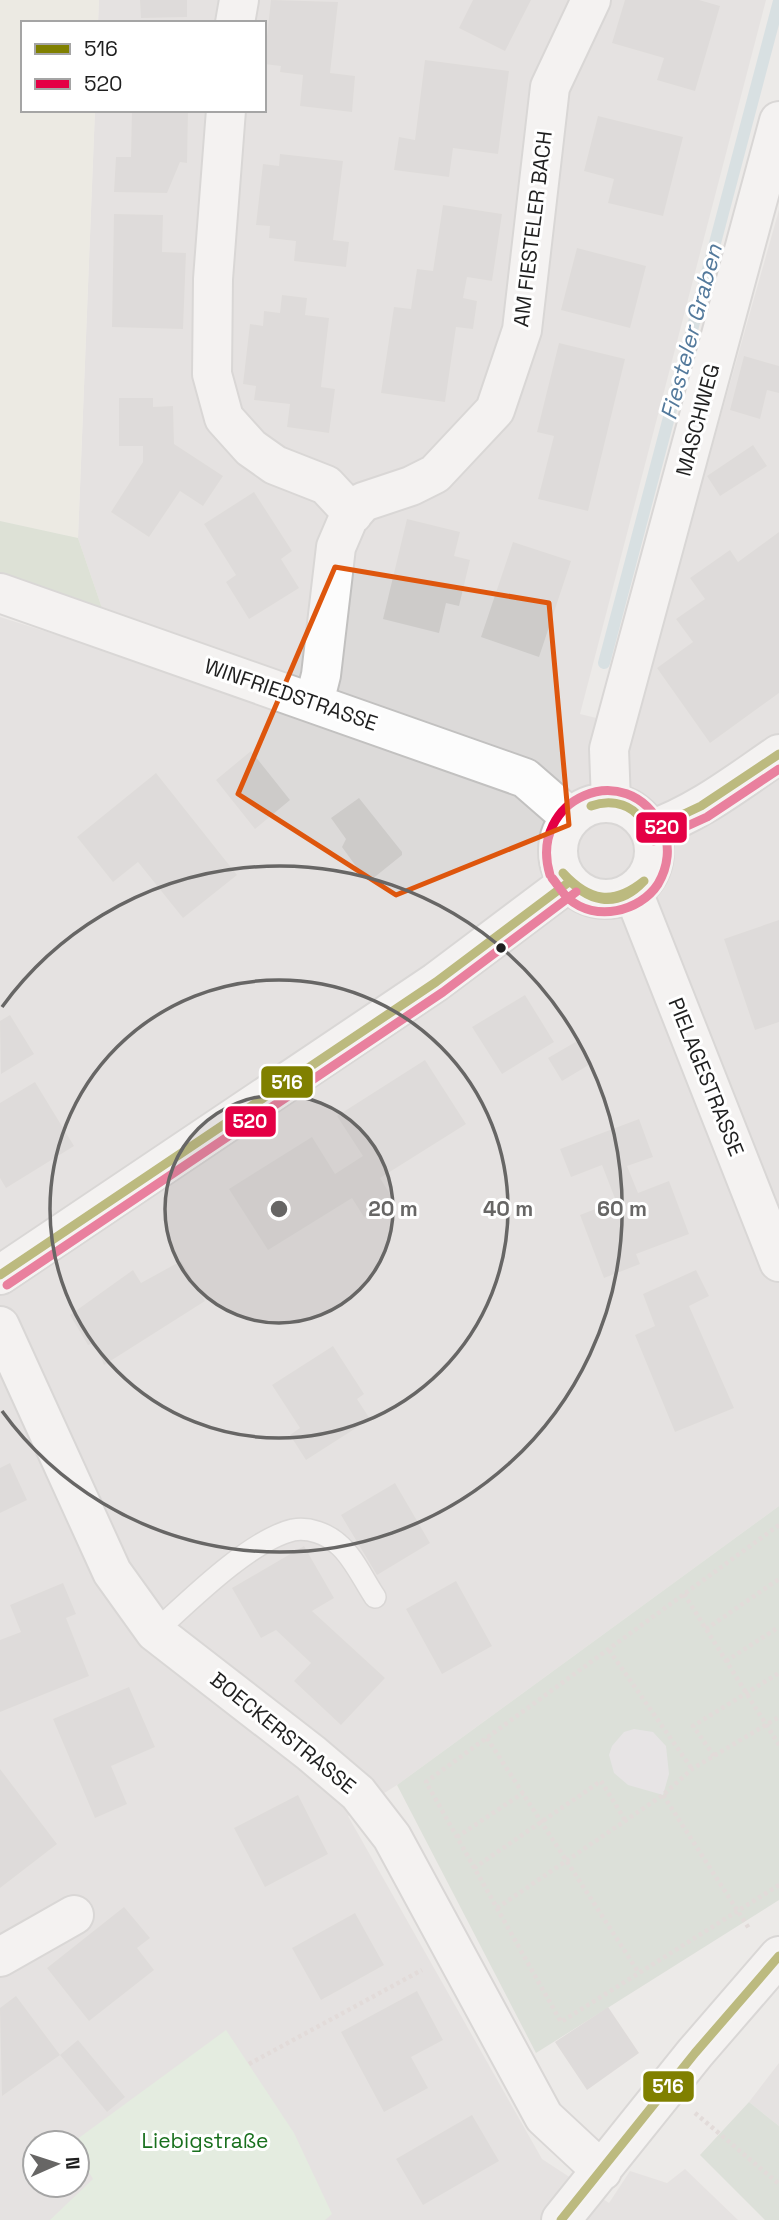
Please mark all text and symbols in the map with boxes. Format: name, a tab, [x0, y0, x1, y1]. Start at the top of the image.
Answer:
legend	[21, 21, 266, 112]
text: 516	[84, 35, 118, 62]
text: 520	[84, 70, 123, 97]
street label: AM FIESTELER BACH	[507, 129, 558, 329]
water label: Fiesteler Graben	[653, 240, 729, 423]
street label: MASCHWEG	[670, 361, 726, 479]
street label: WINFRIEDSTRASSE	[201, 652, 381, 737]
line badge: 520	[635, 811, 688, 844]
text: 520	[645, 815, 679, 840]
unlabelled marker	[494, 941, 508, 955]
street label: PIELAGESTRASSE	[662, 994, 751, 1160]
line badge: 516	[260, 1065, 314, 1099]
text: 516	[271, 1070, 303, 1095]
line badge: 520	[224, 1105, 277, 1138]
text: 520	[233, 1109, 267, 1134]
text: 20 m	[368, 1195, 418, 1222]
text: 40 m	[483, 1195, 533, 1222]
text: 60 m	[597, 1195, 647, 1222]
centre of rings	[267, 1197, 291, 1221]
street label: BOECKERSTRASSE	[205, 1666, 362, 1800]
line badge: 516	[642, 2070, 695, 2103]
text: 516	[652, 2074, 684, 2099]
park label: Liebigstraße	[142, 2127, 268, 2154]
north arrow	[21, 2129, 91, 2199]
text: N	[60, 2156, 85, 2170]

